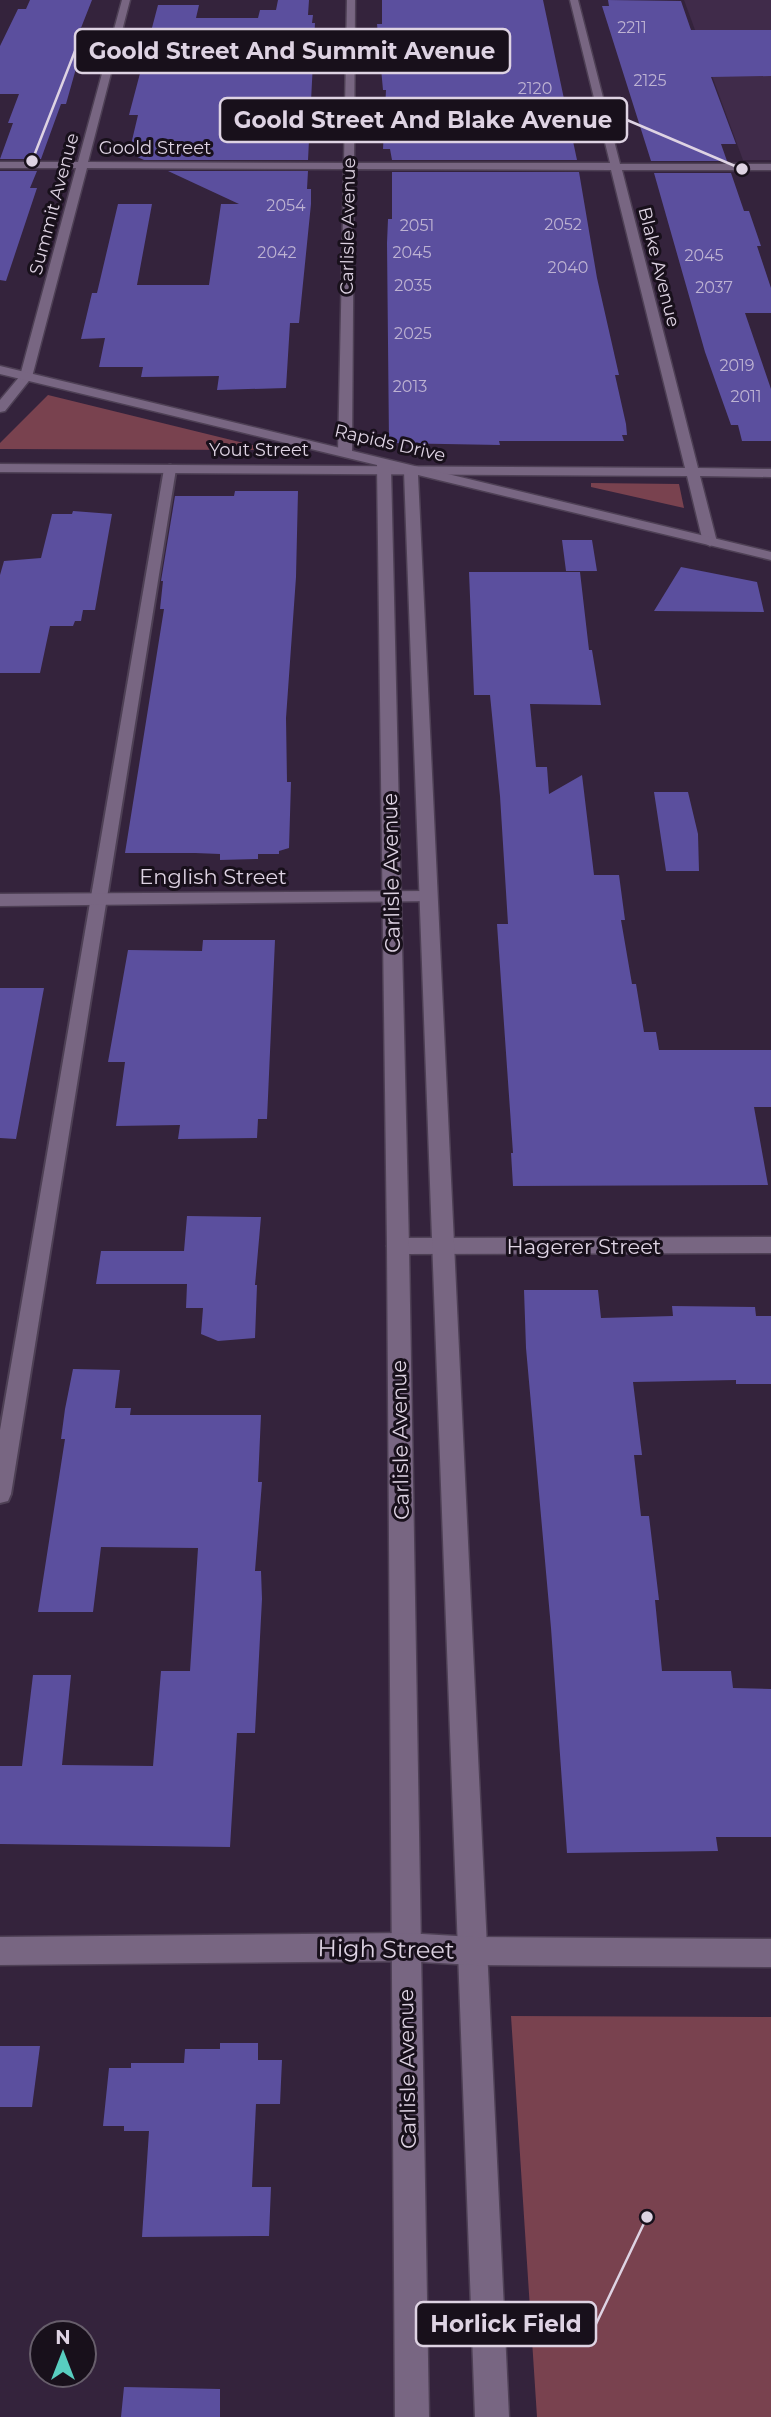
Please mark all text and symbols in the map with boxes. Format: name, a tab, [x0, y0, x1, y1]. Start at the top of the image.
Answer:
house number: 2211	[617, 18, 647, 37]
callout: Goold Street And Summit Avenue	[75, 29, 510, 73]
text: Goold Street And Summit Avenue	[89, 37, 495, 65]
house number: 2125	[633, 71, 667, 90]
house number: 2120	[518, 79, 552, 98]
callout: Goold Street And Blake Avenue	[220, 98, 627, 142]
text: Goold Street And Blake Avenue	[234, 106, 612, 134]
street label: Summit Avenue	[24, 131, 84, 277]
street label: Goold Street	[99, 137, 211, 159]
street label: Carlisle Avenue	[336, 157, 360, 295]
house number: 2054	[266, 196, 306, 215]
street label: Blake Avenue	[633, 205, 685, 329]
house number: 2052	[544, 215, 582, 234]
house number: 2051	[400, 216, 434, 235]
house number: 2042	[257, 243, 297, 262]
house number: 2045	[392, 243, 432, 262]
house number: 2045	[684, 246, 724, 265]
house number: 2040	[548, 258, 588, 277]
house number: 2035	[394, 276, 432, 295]
house number: 2037	[695, 278, 733, 297]
house number: 2025	[394, 324, 432, 343]
house number: 2019	[719, 356, 755, 375]
house number: 2013	[393, 377, 427, 396]
house number: 2011	[730, 387, 762, 406]
street label: Rapids Drive	[332, 420, 448, 467]
street label: Yout Street	[209, 439, 309, 461]
street label: Carlisle Avenue	[377, 793, 405, 953]
street label: English Street	[139, 864, 287, 889]
street label: Hagerer Street	[507, 1234, 661, 1259]
street label: Carlisle Avenue	[386, 1360, 414, 1520]
street label: High Street	[317, 1933, 455, 1965]
street label: Carlisle Avenue	[393, 1989, 421, 2149]
callout: Horlick Field	[416, 2302, 596, 2346]
text: Horlick Field	[430, 2310, 582, 2338]
north arrow	[28, 2319, 98, 2389]
text: N	[55, 2326, 71, 2349]

